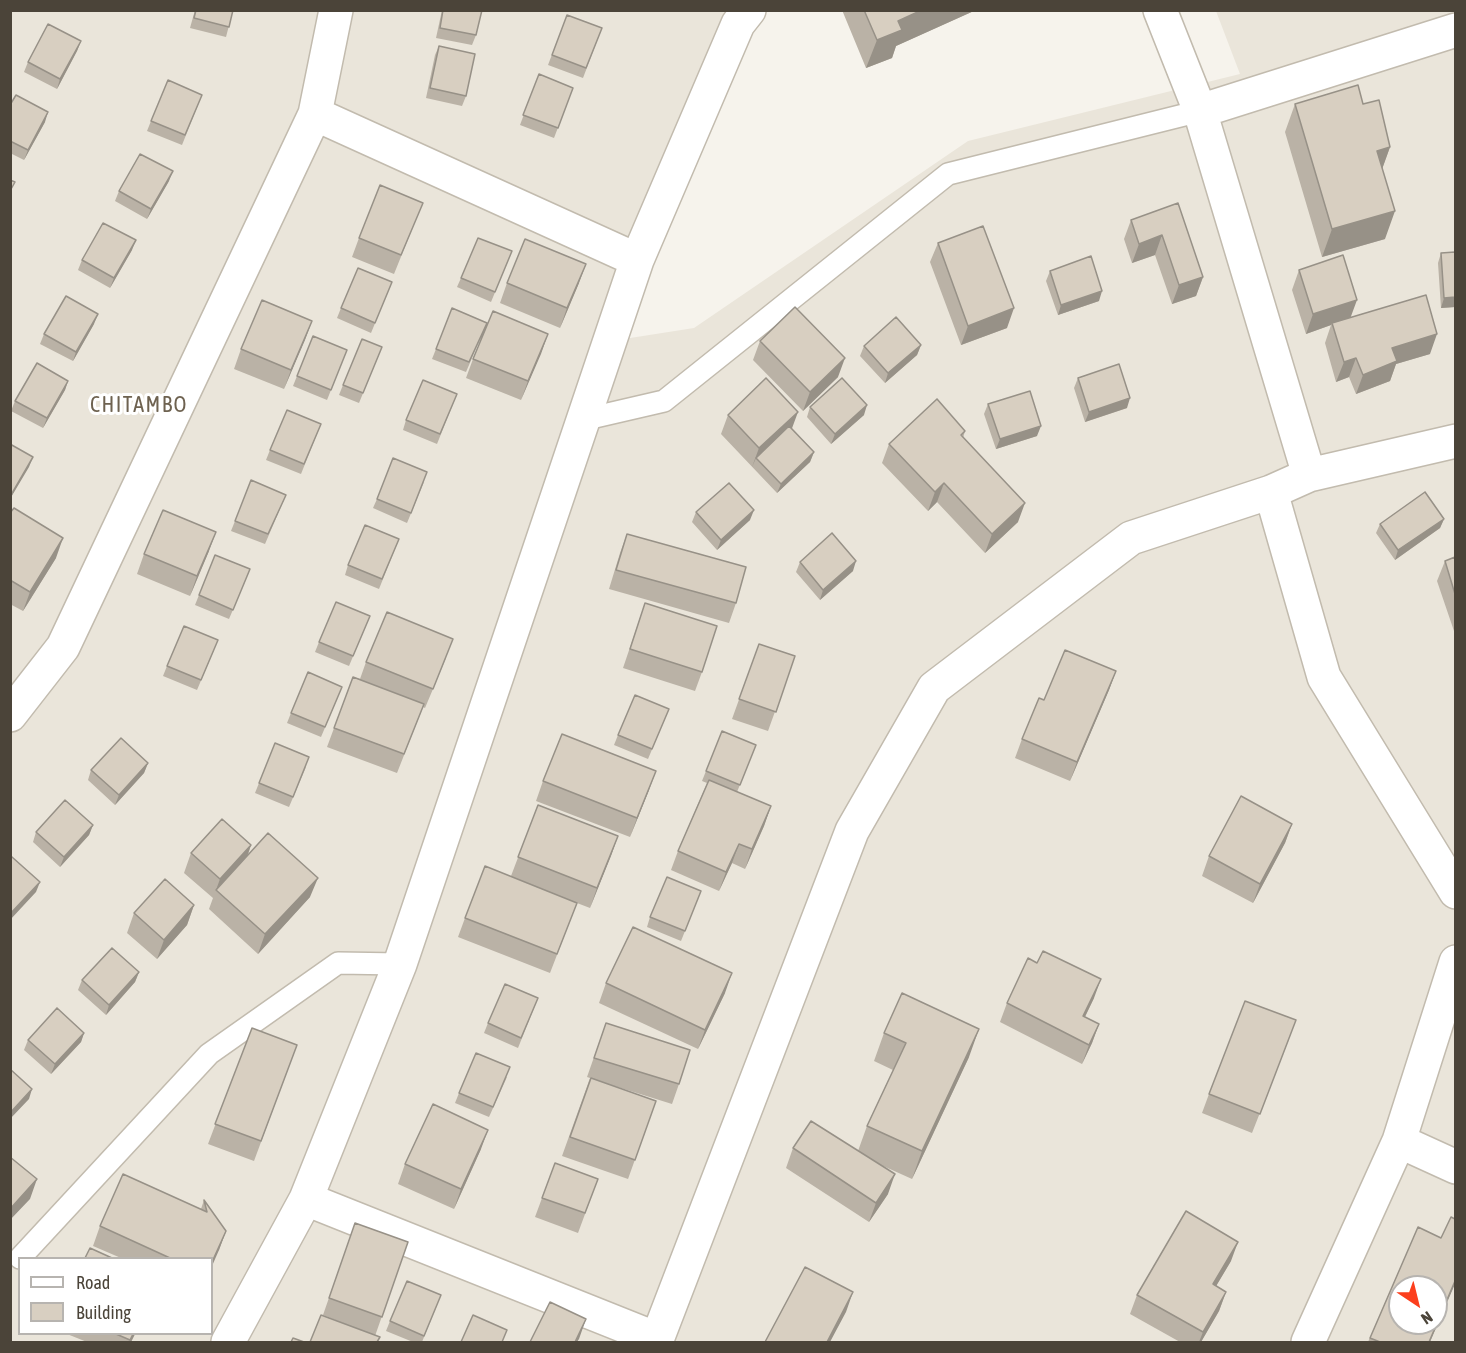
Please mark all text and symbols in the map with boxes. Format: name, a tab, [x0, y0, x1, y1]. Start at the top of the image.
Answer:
district label: CHITAMBO	[90, 392, 188, 418]
legend	[18, 1257, 213, 1335]
text: Road	[76, 1272, 110, 1293]
north arrow	[1388, 1275, 1448, 1335]
text: Building	[76, 1302, 131, 1323]
text: N	[1418, 1308, 1436, 1328]

